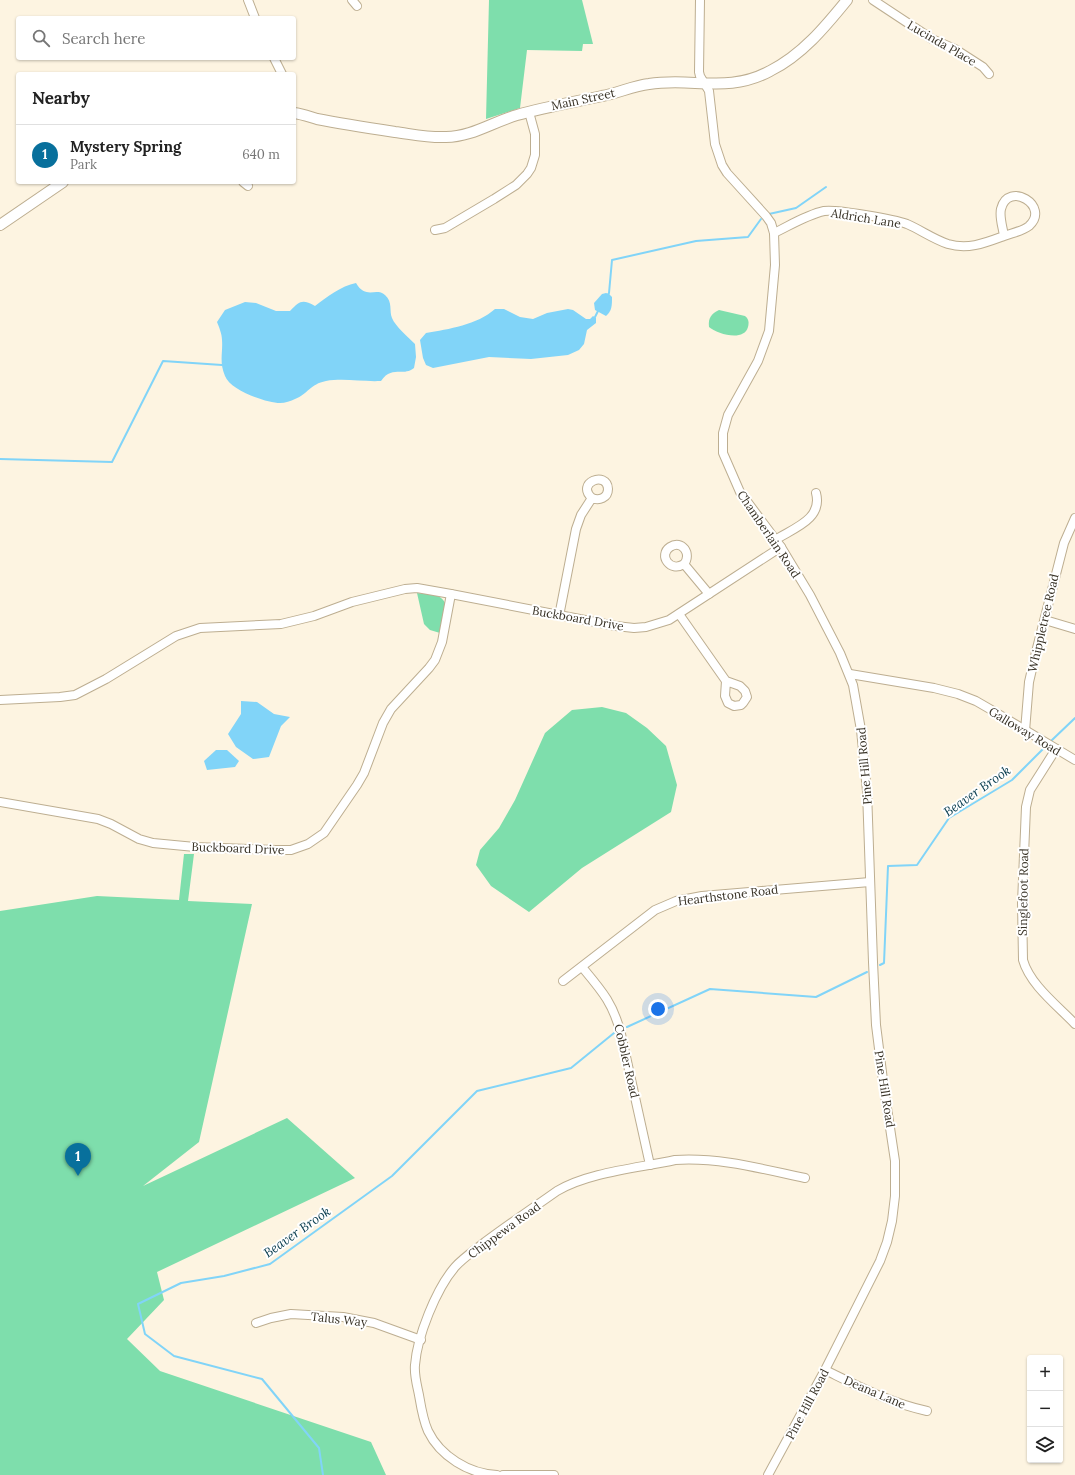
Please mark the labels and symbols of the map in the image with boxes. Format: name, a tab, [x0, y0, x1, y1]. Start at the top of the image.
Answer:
street label: Lucinda Place	[905, 17, 980, 69]
street label: Main Street	[550, 85, 617, 113]
street label: Aldrich Lane	[829, 205, 902, 231]
street label: Chamberlain Road	[734, 487, 804, 581]
street label: Whippletree Road	[1024, 572, 1062, 674]
street label: Buckboard Drive	[531, 603, 626, 634]
street label: Galloway Road	[986, 704, 1064, 758]
street label: Pine Hill Road	[853, 727, 875, 805]
water label: Beaver Brook	[940, 762, 1014, 820]
street label: Buckboard Drive	[191, 839, 285, 857]
street label: Singlefoot Road	[1015, 848, 1031, 936]
street label: Hearthstone Road	[677, 881, 779, 909]
your location	[648, 999, 668, 1019]
street label: Cobbler Road	[611, 1023, 643, 1099]
street label: Pine Hill Road	[872, 1049, 898, 1129]
pin: 1	[65, 1143, 91, 1176]
street label: Chippewa Road	[465, 1199, 543, 1261]
water label: Beaver Brook	[260, 1203, 334, 1261]
street label: Talus Way	[310, 1309, 369, 1329]
street label: Pine Hill Road	[782, 1366, 832, 1442]
street label: Deana Lane	[842, 1372, 908, 1412]

